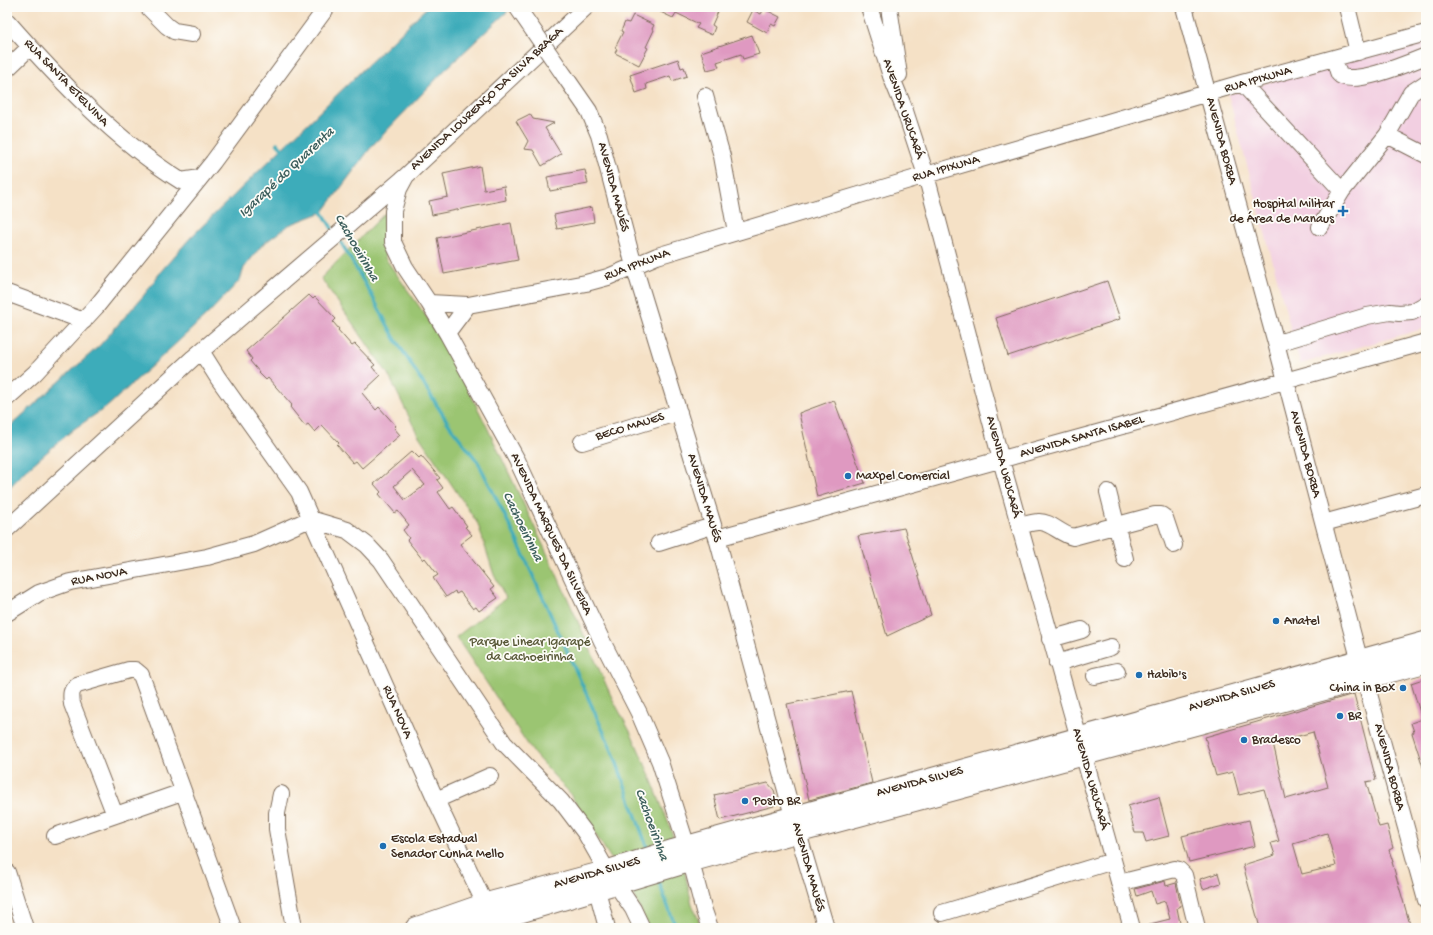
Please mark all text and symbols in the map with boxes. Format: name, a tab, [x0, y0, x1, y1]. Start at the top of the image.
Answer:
street label: AVENIDA LOURENÇO DA SILVA BRAGA	[408, 23, 567, 174]
street label: RUA SANTA ETELVINA	[20, 36, 112, 131]
street label: AVENIDA URUCARÁ	[879, 57, 929, 162]
street label: RUA IPIXUNA	[1223, 63, 1295, 97]
street label: AVENIDA BORBA	[1202, 96, 1240, 187]
water label: Igarapé do Quarenta	[236, 124, 339, 222]
street label: AVENIDA MAUÉS	[594, 140, 633, 234]
street label: RUA IPIXUNA	[911, 152, 983, 186]
place label: Hospital Militar de Área de Manaus	[1229, 197, 1335, 227]
marker: Hospital Militar de Área de Manaus	[1337, 205, 1349, 217]
water label: Cachoeirinha	[330, 211, 383, 286]
street label: RUA IPIXUNA	[602, 245, 673, 284]
street label: BECO MAUES	[593, 409, 667, 445]
street label: AVENIDA BORBA	[1286, 409, 1324, 500]
street label: AVENIDA SANTA ISABEL	[1018, 412, 1147, 462]
street label: AVENIDA URUCARÁ	[982, 414, 1025, 521]
street label: AVENIDA MARQUES DA SILVEIRA	[507, 451, 596, 619]
street label: AVENIDA MAUÉS	[683, 451, 726, 545]
place label: Maxpel Comercial	[856, 469, 950, 484]
marker: Maxpel Comercial	[843, 471, 853, 481]
water label: Cachoeirinha	[498, 490, 547, 566]
street label: RUA NOVA	[70, 564, 129, 590]
place label: Anatel	[1284, 614, 1320, 629]
marker: Anatel	[1271, 616, 1281, 626]
park label: Parque Linear Igarapé da Cachoeirinha	[469, 635, 591, 665]
place label: Habib's	[1147, 668, 1187, 683]
marker: Habib's	[1134, 670, 1144, 680]
street label: AVENIDA SILVES	[1187, 676, 1278, 715]
place label: China in Box	[1329, 681, 1395, 696]
street label: RUA NOVA	[379, 683, 416, 742]
marker: China in Box	[1398, 683, 1408, 693]
place label: BR	[1347, 709, 1363, 724]
marker: BR	[1335, 711, 1345, 721]
street label: AVENIDA BORBA	[1370, 722, 1408, 813]
street label: AVENIDA URUCARÁ	[1068, 726, 1113, 833]
place label: Bradesco	[1251, 733, 1301, 748]
marker: Bradesco	[1239, 735, 1249, 745]
street label: AVENIDA SILVES	[875, 763, 966, 801]
water label: Cachoeirinha	[630, 787, 672, 864]
place label: Posto BR	[752, 794, 801, 809]
marker: Posto BR	[740, 796, 750, 806]
street label: AVENIDA MAUÉS	[788, 820, 829, 914]
place label: Escola Estadual Senador Cunha Mello	[391, 832, 504, 862]
marker: Escola Estadual Senador Cunha Mello	[378, 841, 388, 851]
street label: AVENIDA SILVES	[552, 853, 643, 892]

